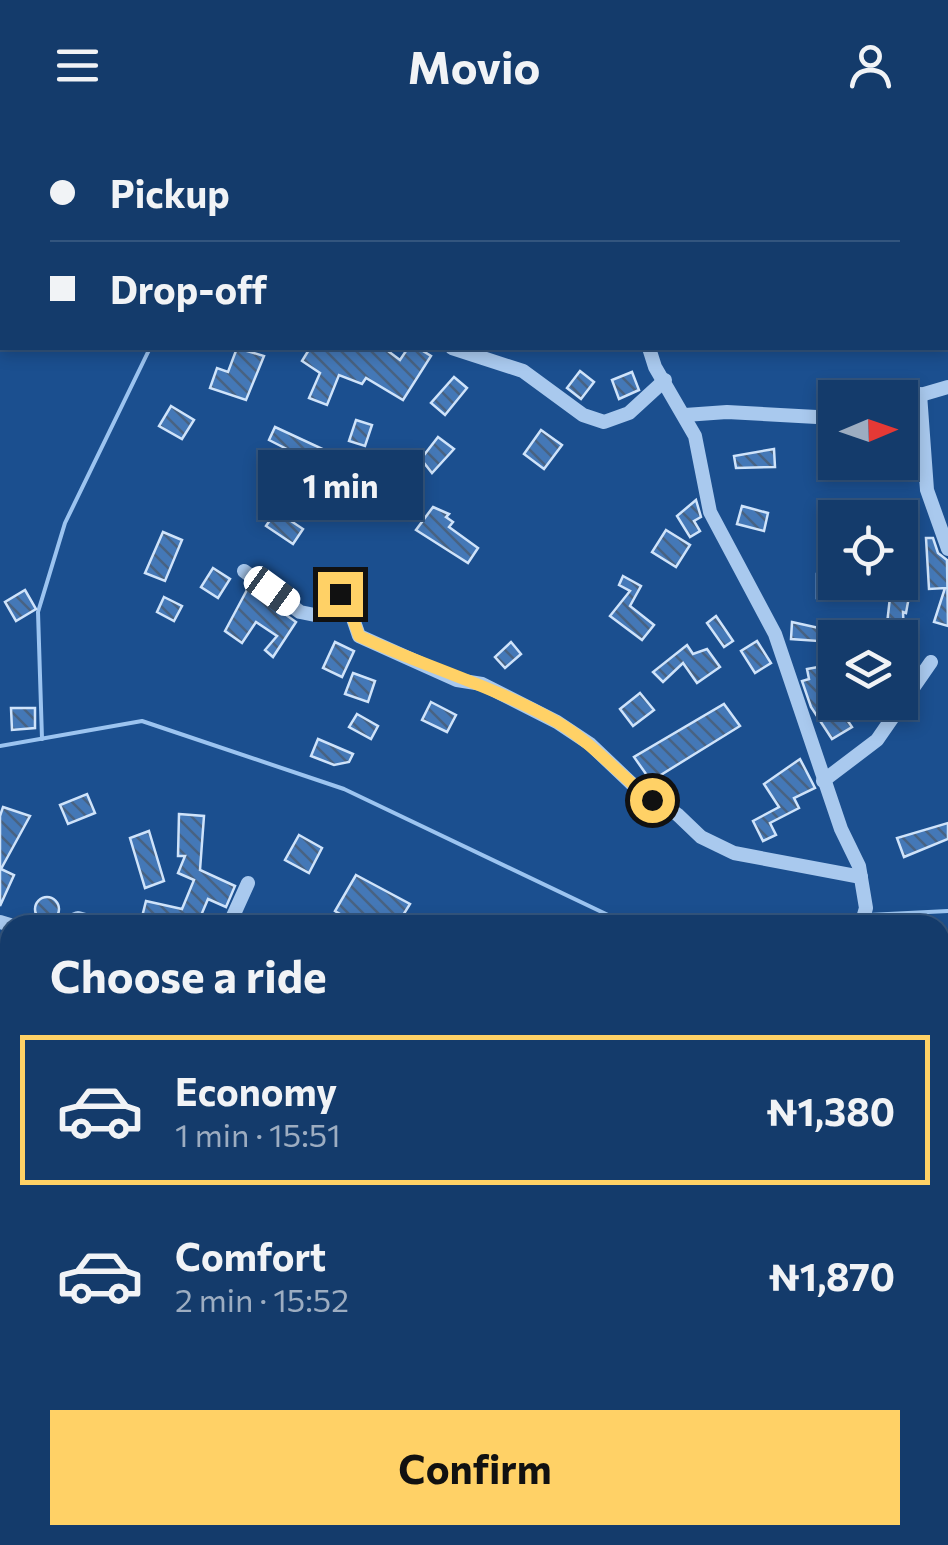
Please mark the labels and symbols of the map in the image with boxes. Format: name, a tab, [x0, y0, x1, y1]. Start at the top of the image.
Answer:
north arrow	[818, 380, 918, 480]
callout: 1 min	[258, 449, 422, 519]
car	[239, 561, 305, 621]
route end	[318, 572, 363, 617]
route start	[630, 778, 675, 823]

